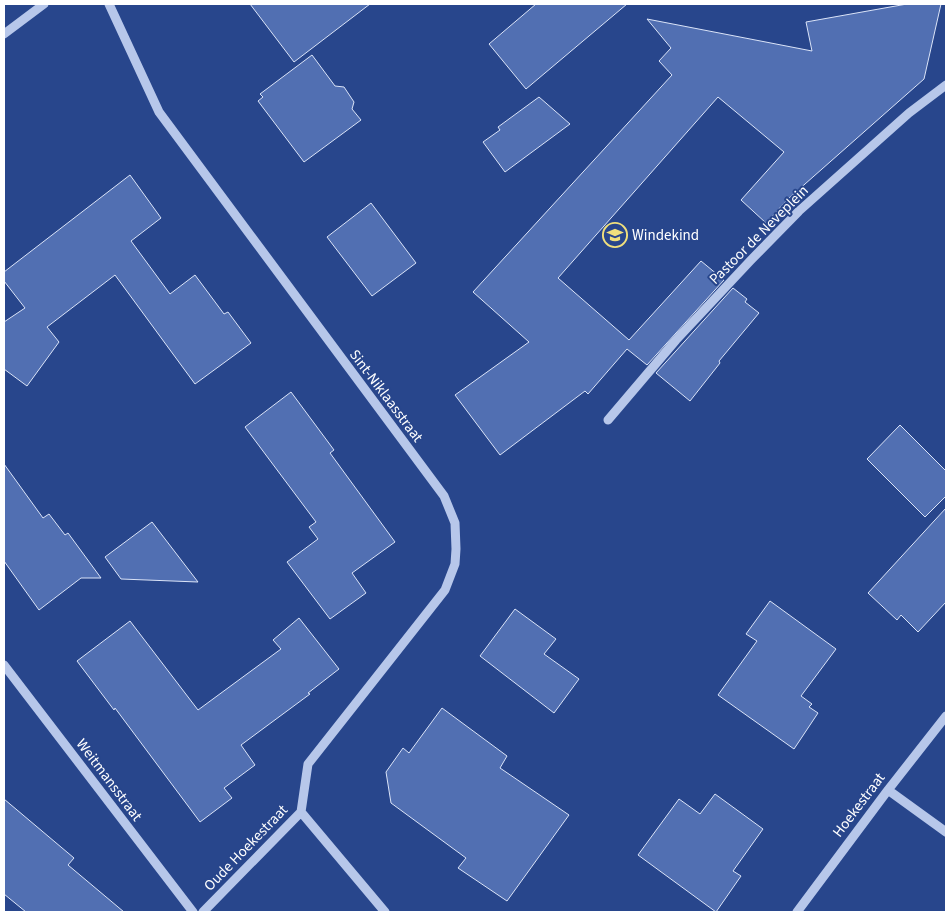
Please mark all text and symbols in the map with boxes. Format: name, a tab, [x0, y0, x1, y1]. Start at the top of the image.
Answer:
street label: Pastoor de Neveplein	[705, 181, 813, 289]
school or university icon: Windekind	[602, 222, 628, 248]
place label: Windekind	[632, 225, 699, 246]
street label: Sint-Niklaasstraat	[344, 345, 428, 447]
street label: Weitmansstraat	[71, 734, 147, 826]
street label: Hoekestraat	[828, 768, 890, 842]
street label: Oude Hoekestraat	[199, 800, 293, 896]

